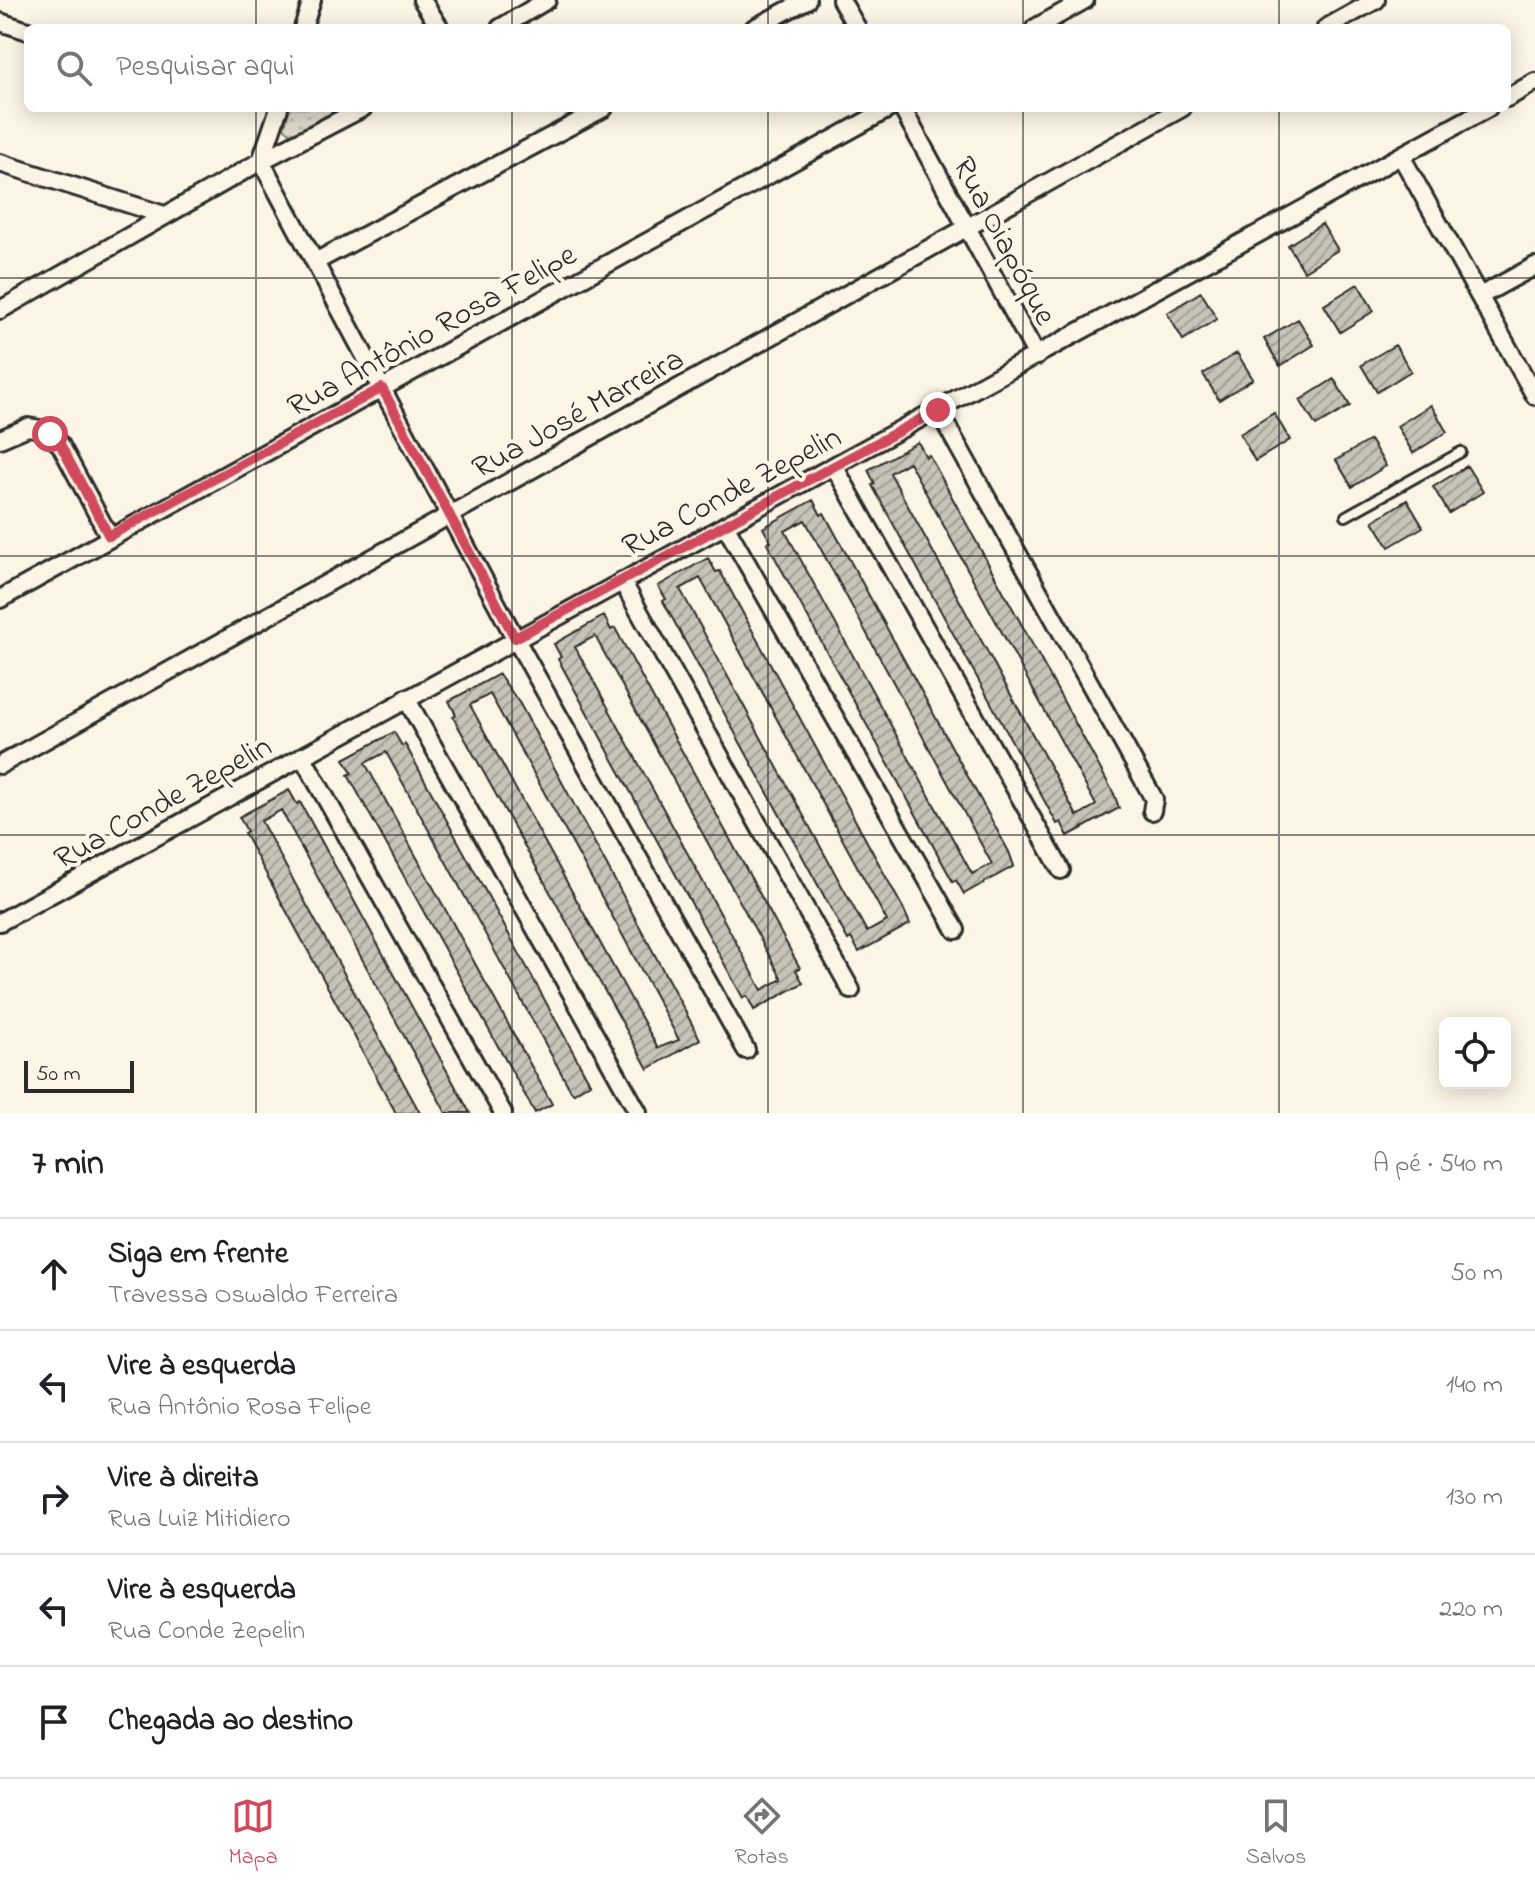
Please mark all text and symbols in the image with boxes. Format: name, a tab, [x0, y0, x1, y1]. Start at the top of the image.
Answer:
search box	[24, 24, 1511, 112]
icon: search	[52, 46, 96, 90]
text: Pesquisar aqui	[116, 46, 295, 90]
street label: Rua Oiapóque	[939, 149, 1067, 335]
street label: Rua Antônio Rosa Felipe	[280, 233, 586, 431]
street label: Rua José Marreira	[464, 337, 693, 493]
route end	[920, 392, 956, 428]
street label: Rua Conde Zepelin	[614, 415, 851, 571]
route start	[32, 416, 68, 452]
street label: Rua Conde Zepelin	[46, 725, 281, 883]
map controls	[1439, 1017, 1511, 1089]
button: locate	[1439, 1017, 1511, 1089]
scale bar	[24, 1057, 134, 1093]
text: 50 m	[36, 1059, 81, 1091]
text: 7 min	[32, 1140, 104, 1190]
text: A pé · 540 m	[1373, 1146, 1503, 1184]
text: Siga em frente	[108, 1233, 288, 1277]
icon: ahead	[32, 1252, 76, 1296]
text: 50 m	[1450, 1255, 1503, 1293]
text: Travessa Oswaldo Ferreira	[108, 1277, 398, 1315]
text: Vire à esquerda	[108, 1345, 296, 1389]
icon: left	[32, 1364, 76, 1408]
text: 140 m	[1446, 1367, 1503, 1405]
text: Rua Antônio Rosa Felipe	[108, 1389, 371, 1427]
text: Vire à direita	[108, 1457, 259, 1501]
icon: right	[32, 1476, 76, 1520]
text: 130 m	[1446, 1479, 1503, 1517]
text: Rua Luiz Mitidiero	[108, 1501, 291, 1539]
text: Vire à esquerda	[108, 1569, 296, 1613]
icon: left	[32, 1588, 76, 1632]
text: 220 m	[1439, 1591, 1503, 1629]
text: Rua Conde Zepelin	[108, 1613, 305, 1651]
icon: arrive	[32, 1700, 76, 1744]
text: Chegada ao destino	[108, 1700, 353, 1744]
tab: Mapa	[228, 1794, 278, 1874]
tab: Rotas	[735, 1794, 789, 1874]
tab: Salvos	[1246, 1794, 1306, 1874]

